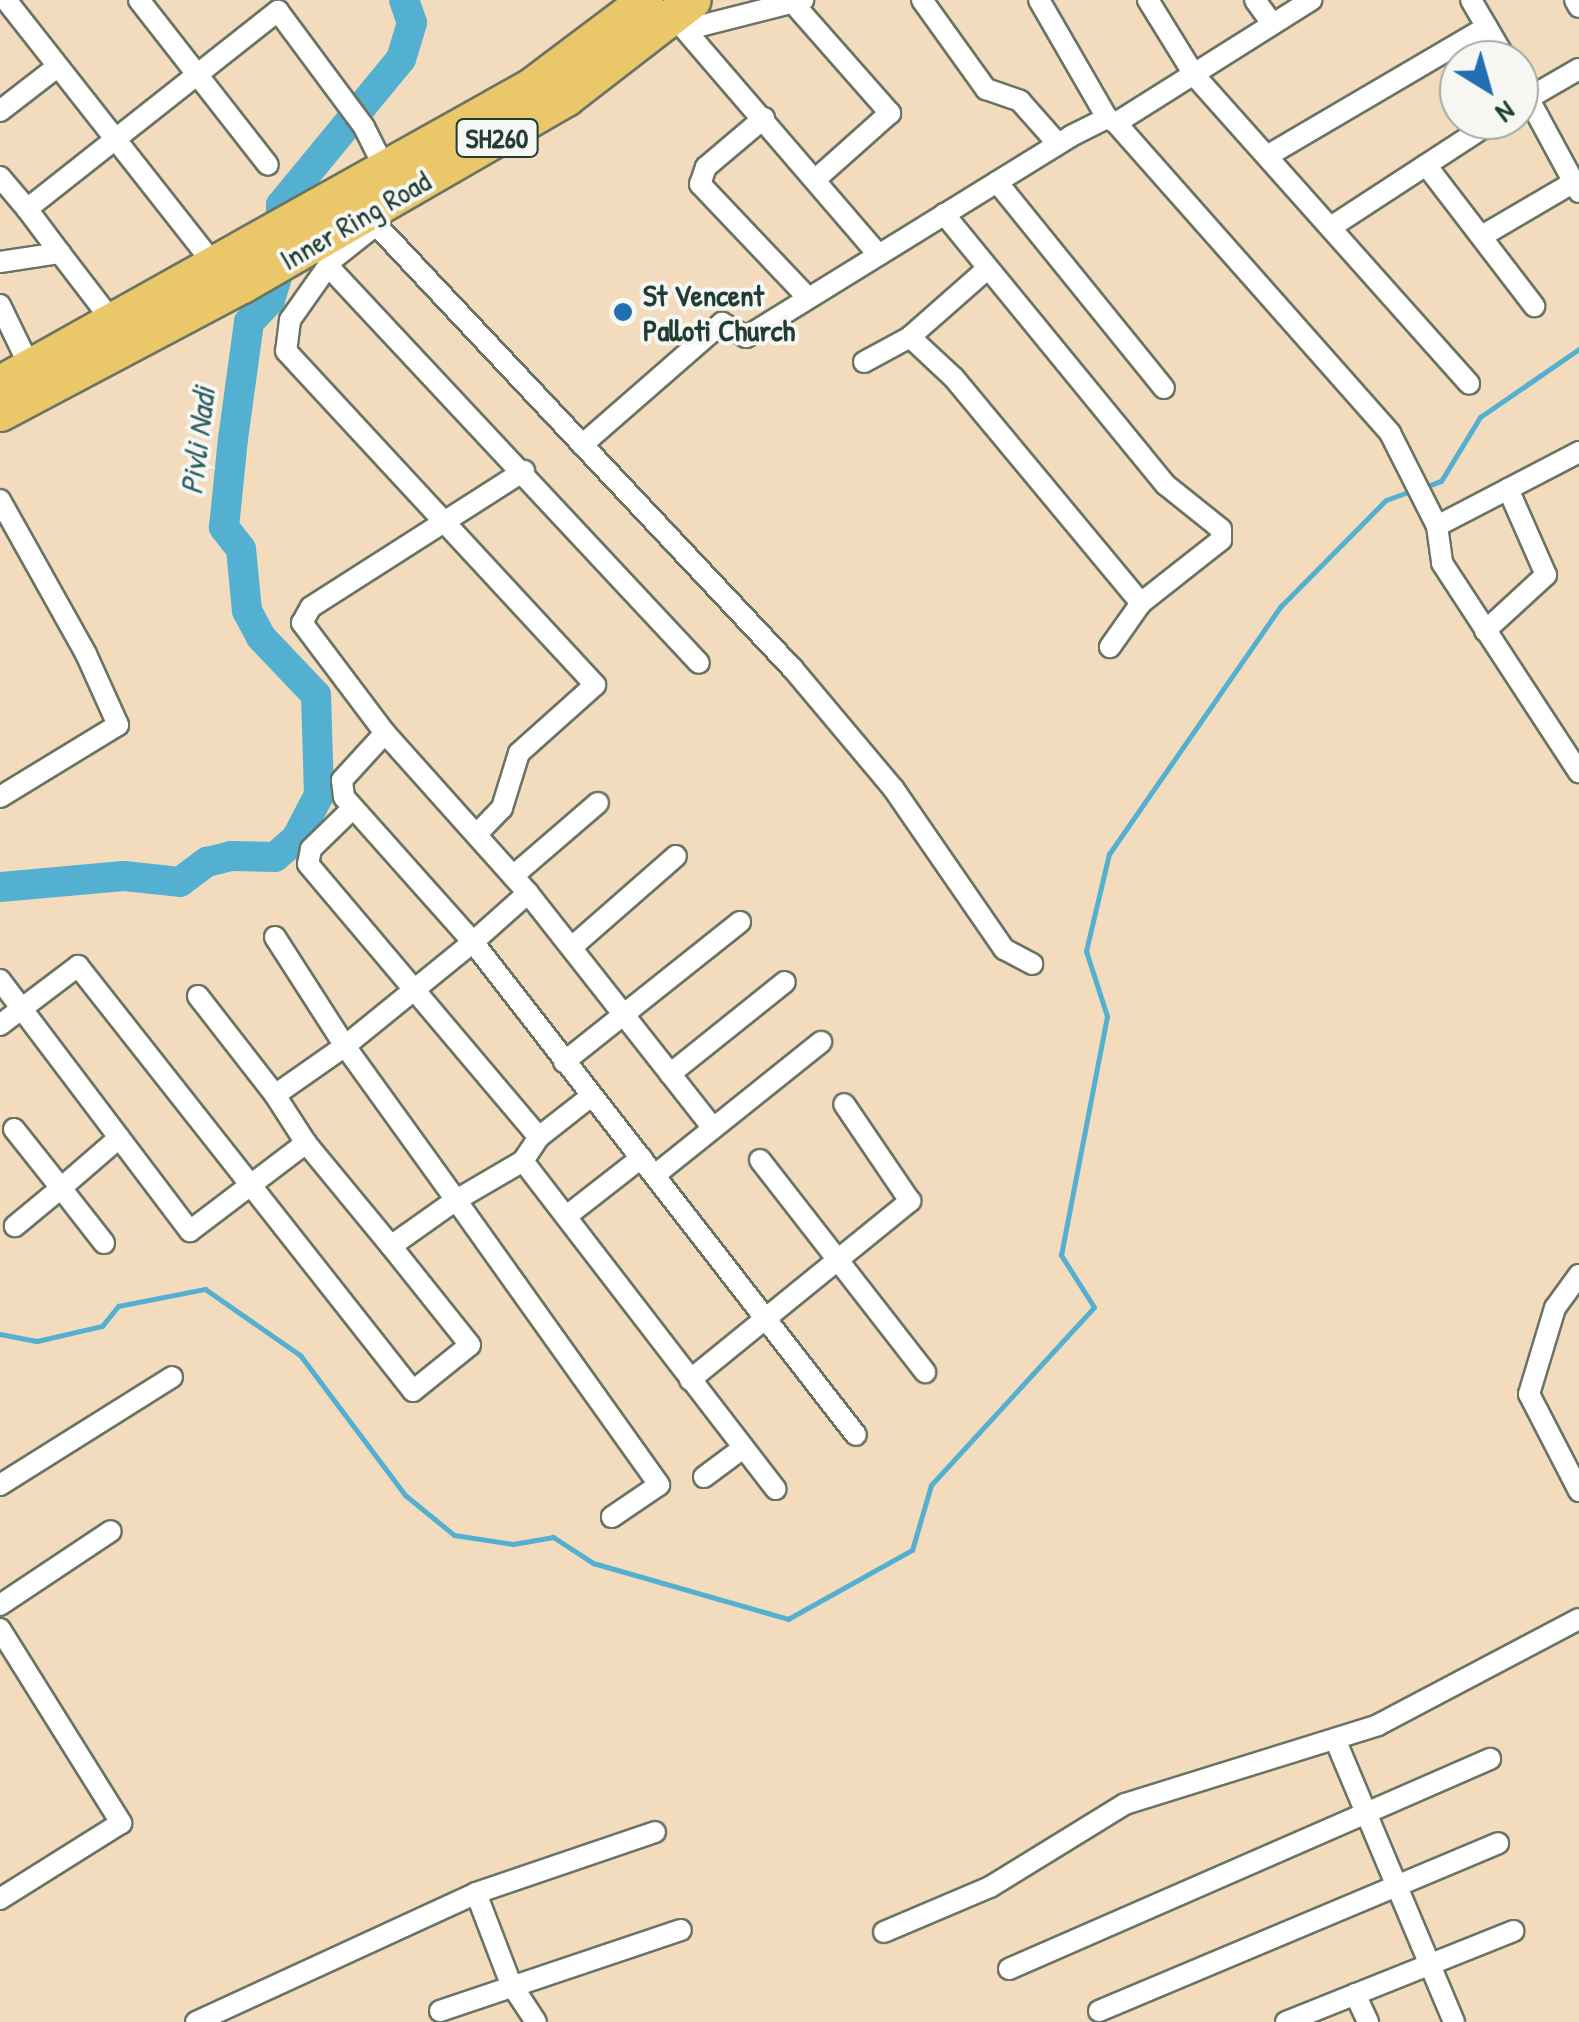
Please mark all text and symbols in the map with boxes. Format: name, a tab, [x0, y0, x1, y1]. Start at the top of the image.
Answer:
north arrow	[1439, 40, 1539, 140]
text: N	[1488, 93, 1523, 132]
road number: SH260	[454, 115, 540, 161]
street label: Inner Ring Road	[273, 162, 437, 278]
place label: St Vencent Palloti Church	[643, 277, 795, 348]
marker: St Vencent Palloti Church	[612, 301, 634, 323]
water label: Pivli Nadi	[172, 385, 224, 497]

